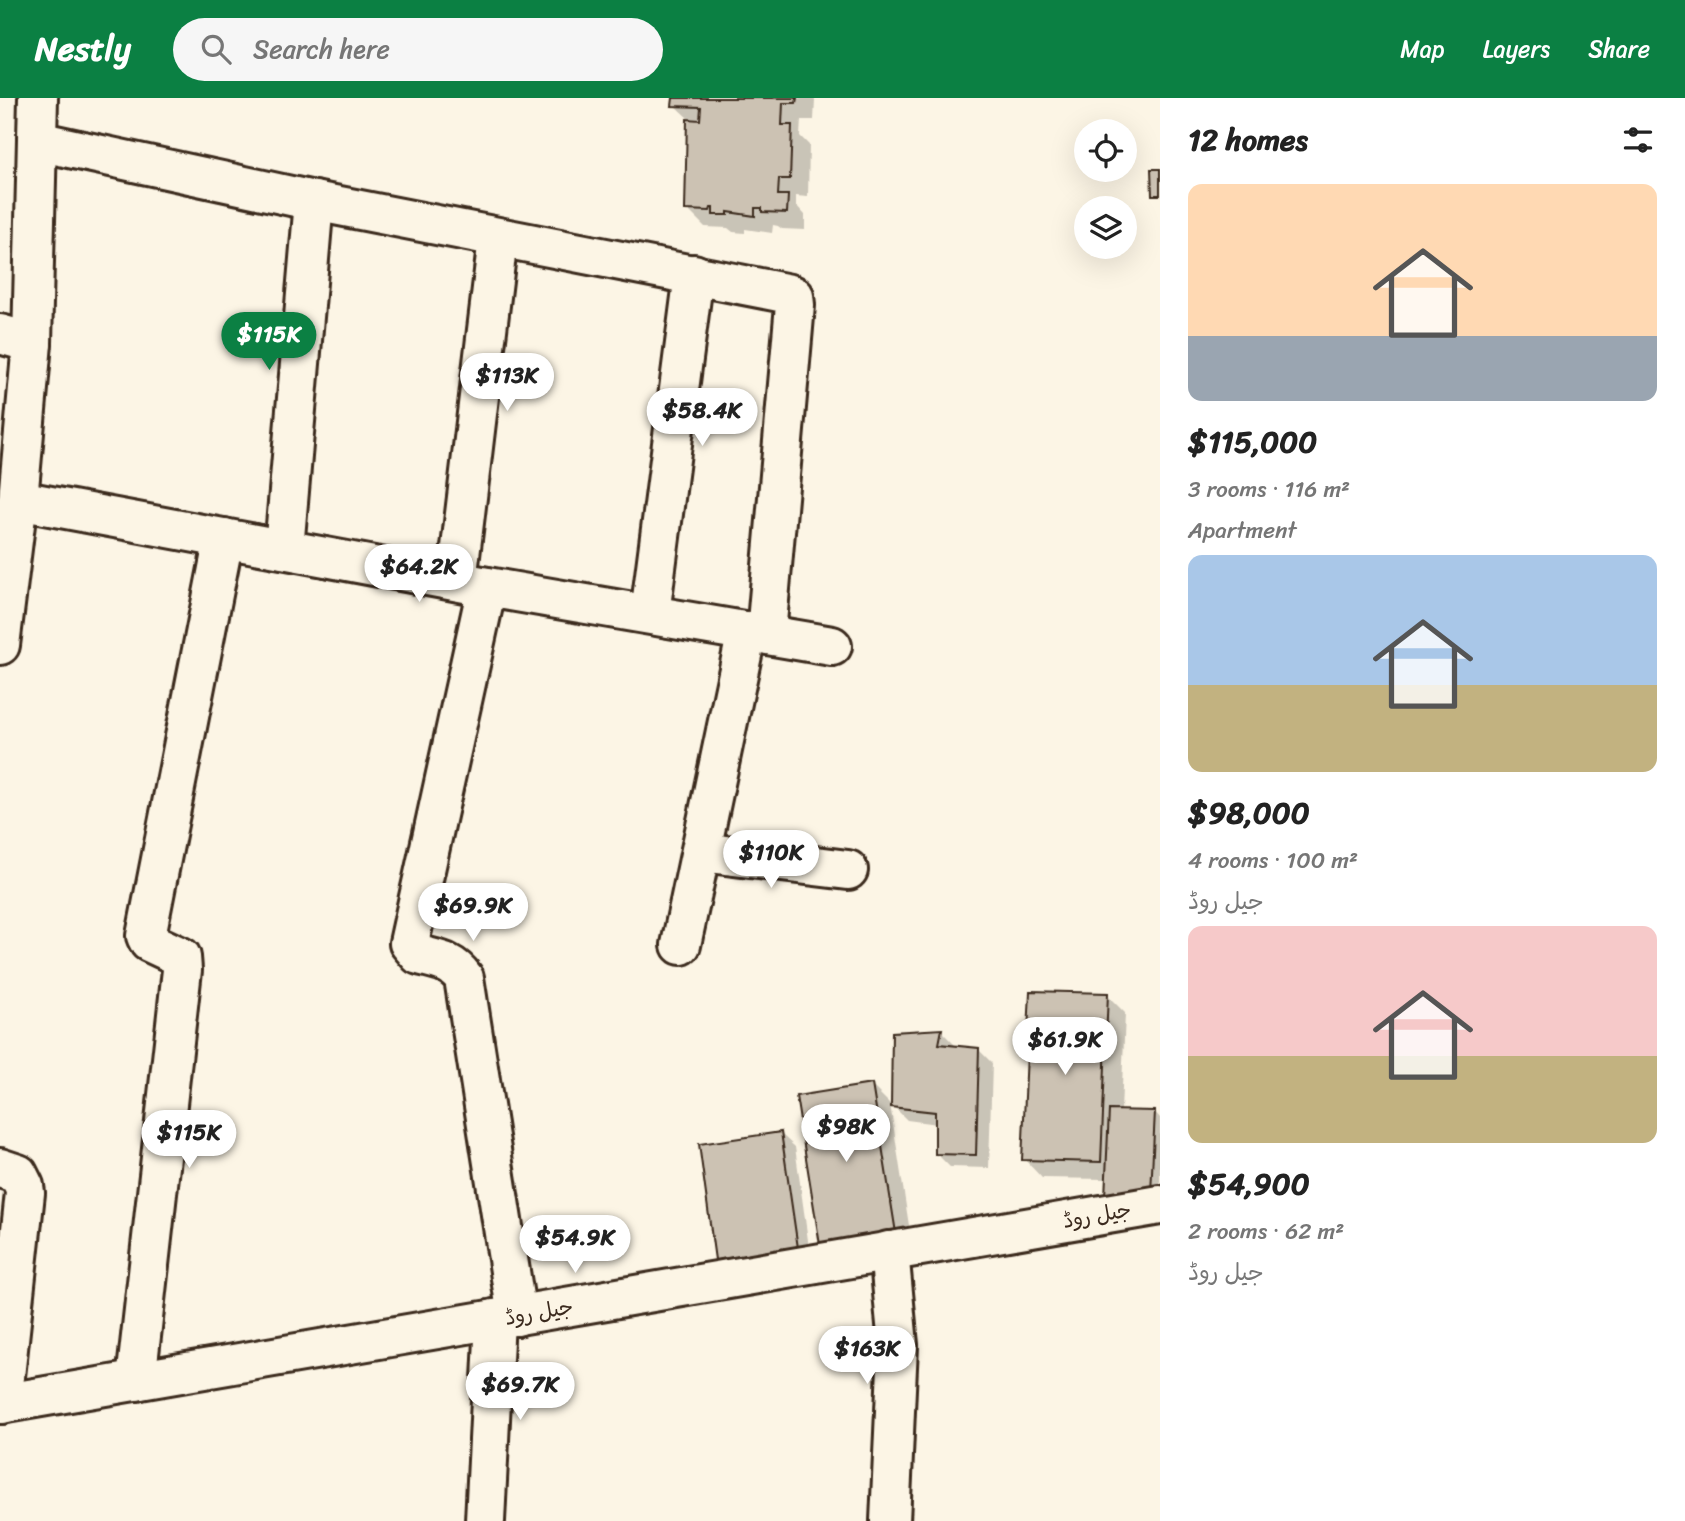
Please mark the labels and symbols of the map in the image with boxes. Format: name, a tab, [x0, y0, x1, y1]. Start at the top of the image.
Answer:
pin: $115K	[220, 313, 318, 372]
pin: $113K	[458, 354, 556, 413]
pin: $58.4K	[645, 388, 759, 448]
pin: $64.2K	[362, 545, 476, 604]
pin: $110K	[722, 830, 820, 890]
pin: $69.9K	[416, 884, 530, 943]
pin: $61.9K	[1008, 1018, 1122, 1077]
pin: $98K	[805, 1104, 887, 1164]
pin: $115K	[140, 1110, 238, 1170]
street label: جیل روڈ	[1060, 1190, 1134, 1240]
pin: $54.9K	[518, 1216, 632, 1275]
street label: جیل روڈ	[502, 1287, 576, 1337]
pin: $163K	[818, 1326, 916, 1386]
pin: $69.7K	[463, 1362, 577, 1422]

